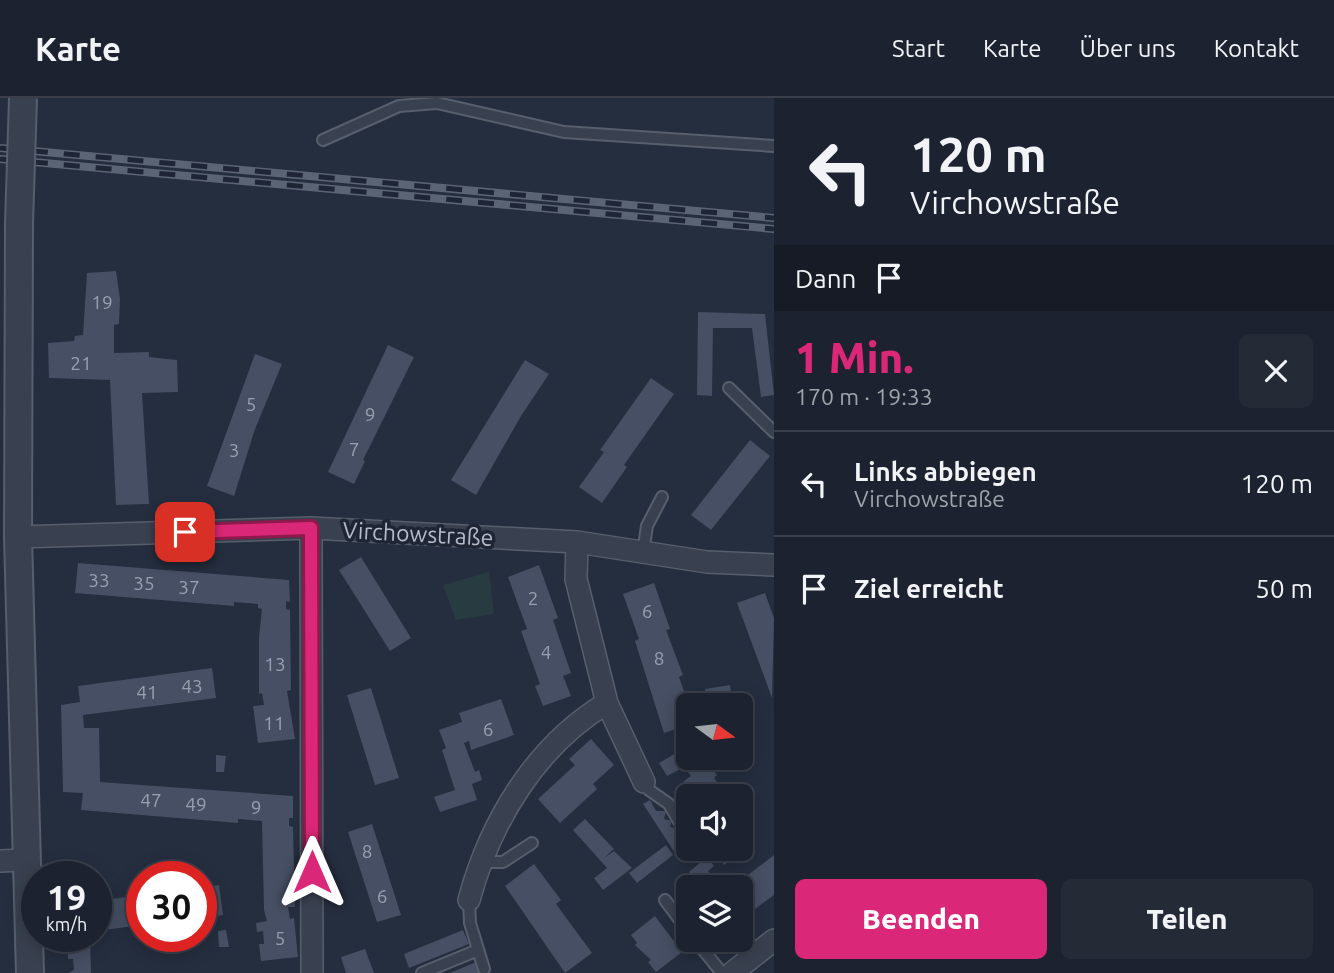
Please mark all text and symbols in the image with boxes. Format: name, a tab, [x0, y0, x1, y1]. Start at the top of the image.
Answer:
text: Karte	[35, 30, 121, 67]
text: Start	[892, 35, 945, 62]
text: Karte	[983, 35, 1042, 62]
text: Über uns	[1080, 35, 1176, 62]
text: Kontakt	[1214, 35, 1299, 62]
icon: left	[795, 126, 886, 217]
text: 120 m	[910, 126, 1047, 181]
text: Virchowstraße	[910, 184, 1120, 220]
icon: arrive	[870, 259, 908, 297]
text: Dann	[795, 264, 856, 293]
house number: 19	[91, 291, 113, 313]
text: 1 Min.	[795, 334, 914, 381]
button: close	[1239, 334, 1313, 408]
house number: 21	[70, 352, 92, 374]
text: 170 m · 19:33	[795, 384, 933, 409]
house number: 5	[246, 393, 256, 415]
house number: 9	[365, 403, 375, 425]
house number: 7	[349, 438, 359, 460]
house number: 3	[229, 439, 239, 461]
text: Links abbiegen	[854, 457, 1037, 486]
icon: left	[795, 465, 833, 503]
text: 120 m	[1241, 469, 1313, 498]
text: Virchowstraße	[854, 486, 1005, 511]
pin	[155, 502, 215, 562]
icon: arrive	[166, 513, 204, 551]
street label: Virchowstraße	[342, 517, 494, 550]
house number: 33	[88, 569, 110, 591]
icon: arrive	[795, 570, 833, 608]
house number: 35	[133, 572, 155, 594]
text: Ziel erreicht	[854, 574, 1004, 603]
text: 50 m	[1255, 574, 1313, 603]
house number: 37	[178, 576, 200, 598]
house number: 2	[528, 587, 538, 609]
house number: 6	[642, 600, 652, 622]
house number: 4	[541, 641, 551, 663]
house number: 8	[654, 647, 664, 669]
house number: 13	[264, 653, 286, 675]
house number: 43	[181, 675, 203, 697]
house number: 41	[136, 681, 158, 703]
north arrow	[676, 693, 752, 770]
map controls	[676, 693, 753, 952]
house number: 11	[263, 712, 285, 734]
house number: 6	[483, 718, 493, 740]
button: sound	[676, 784, 753, 861]
house number: 47	[140, 789, 162, 811]
house number: 49	[185, 793, 207, 815]
house number: 9	[251, 796, 261, 818]
position arrow	[275, 835, 349, 909]
house number: 8	[362, 840, 372, 862]
speed limit sign: 30	[126, 861, 217, 952]
button: layers	[676, 875, 753, 952]
text: 19	[47, 877, 86, 917]
button: Beenden	[795, 879, 1047, 959]
button: Teilen	[1061, 879, 1313, 959]
house number: 6	[377, 885, 387, 907]
text: km/h	[46, 914, 87, 934]
house number: 5	[275, 927, 285, 949]

